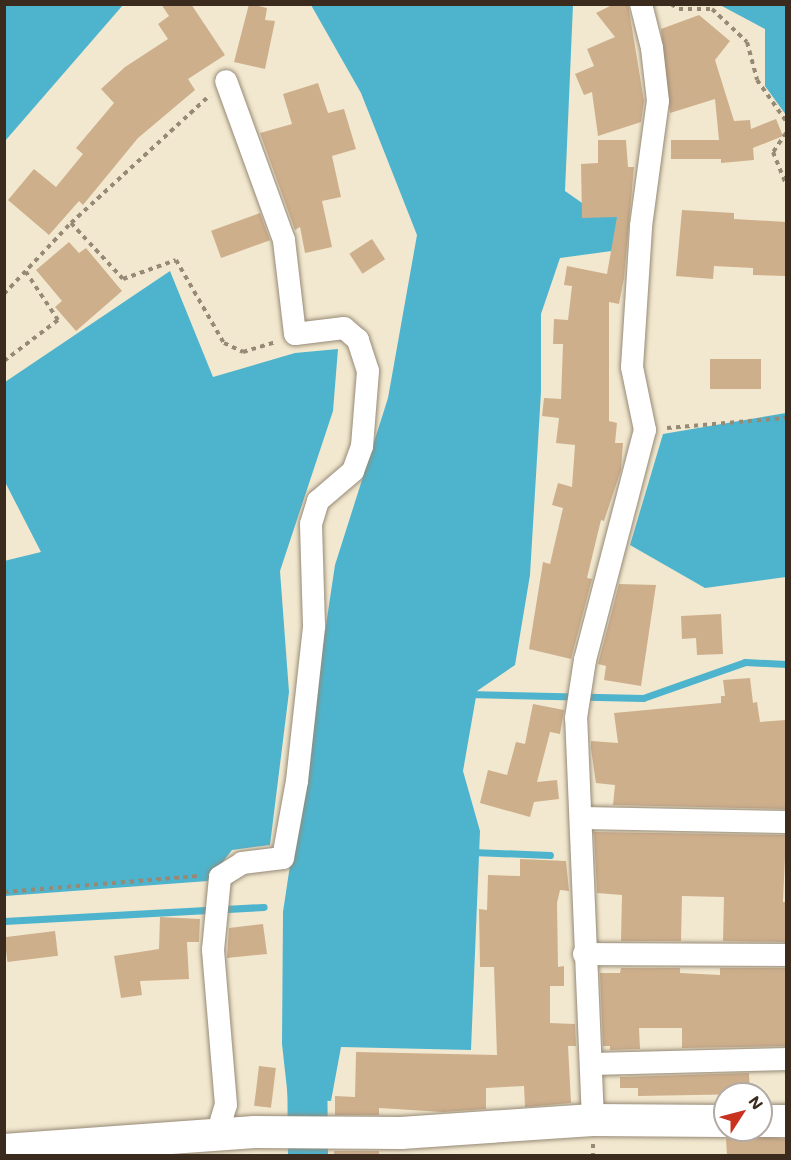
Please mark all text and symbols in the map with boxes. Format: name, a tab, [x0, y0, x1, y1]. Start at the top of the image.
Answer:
north arrow	[713, 1082, 773, 1142]
text: N	[744, 1091, 768, 1113]

